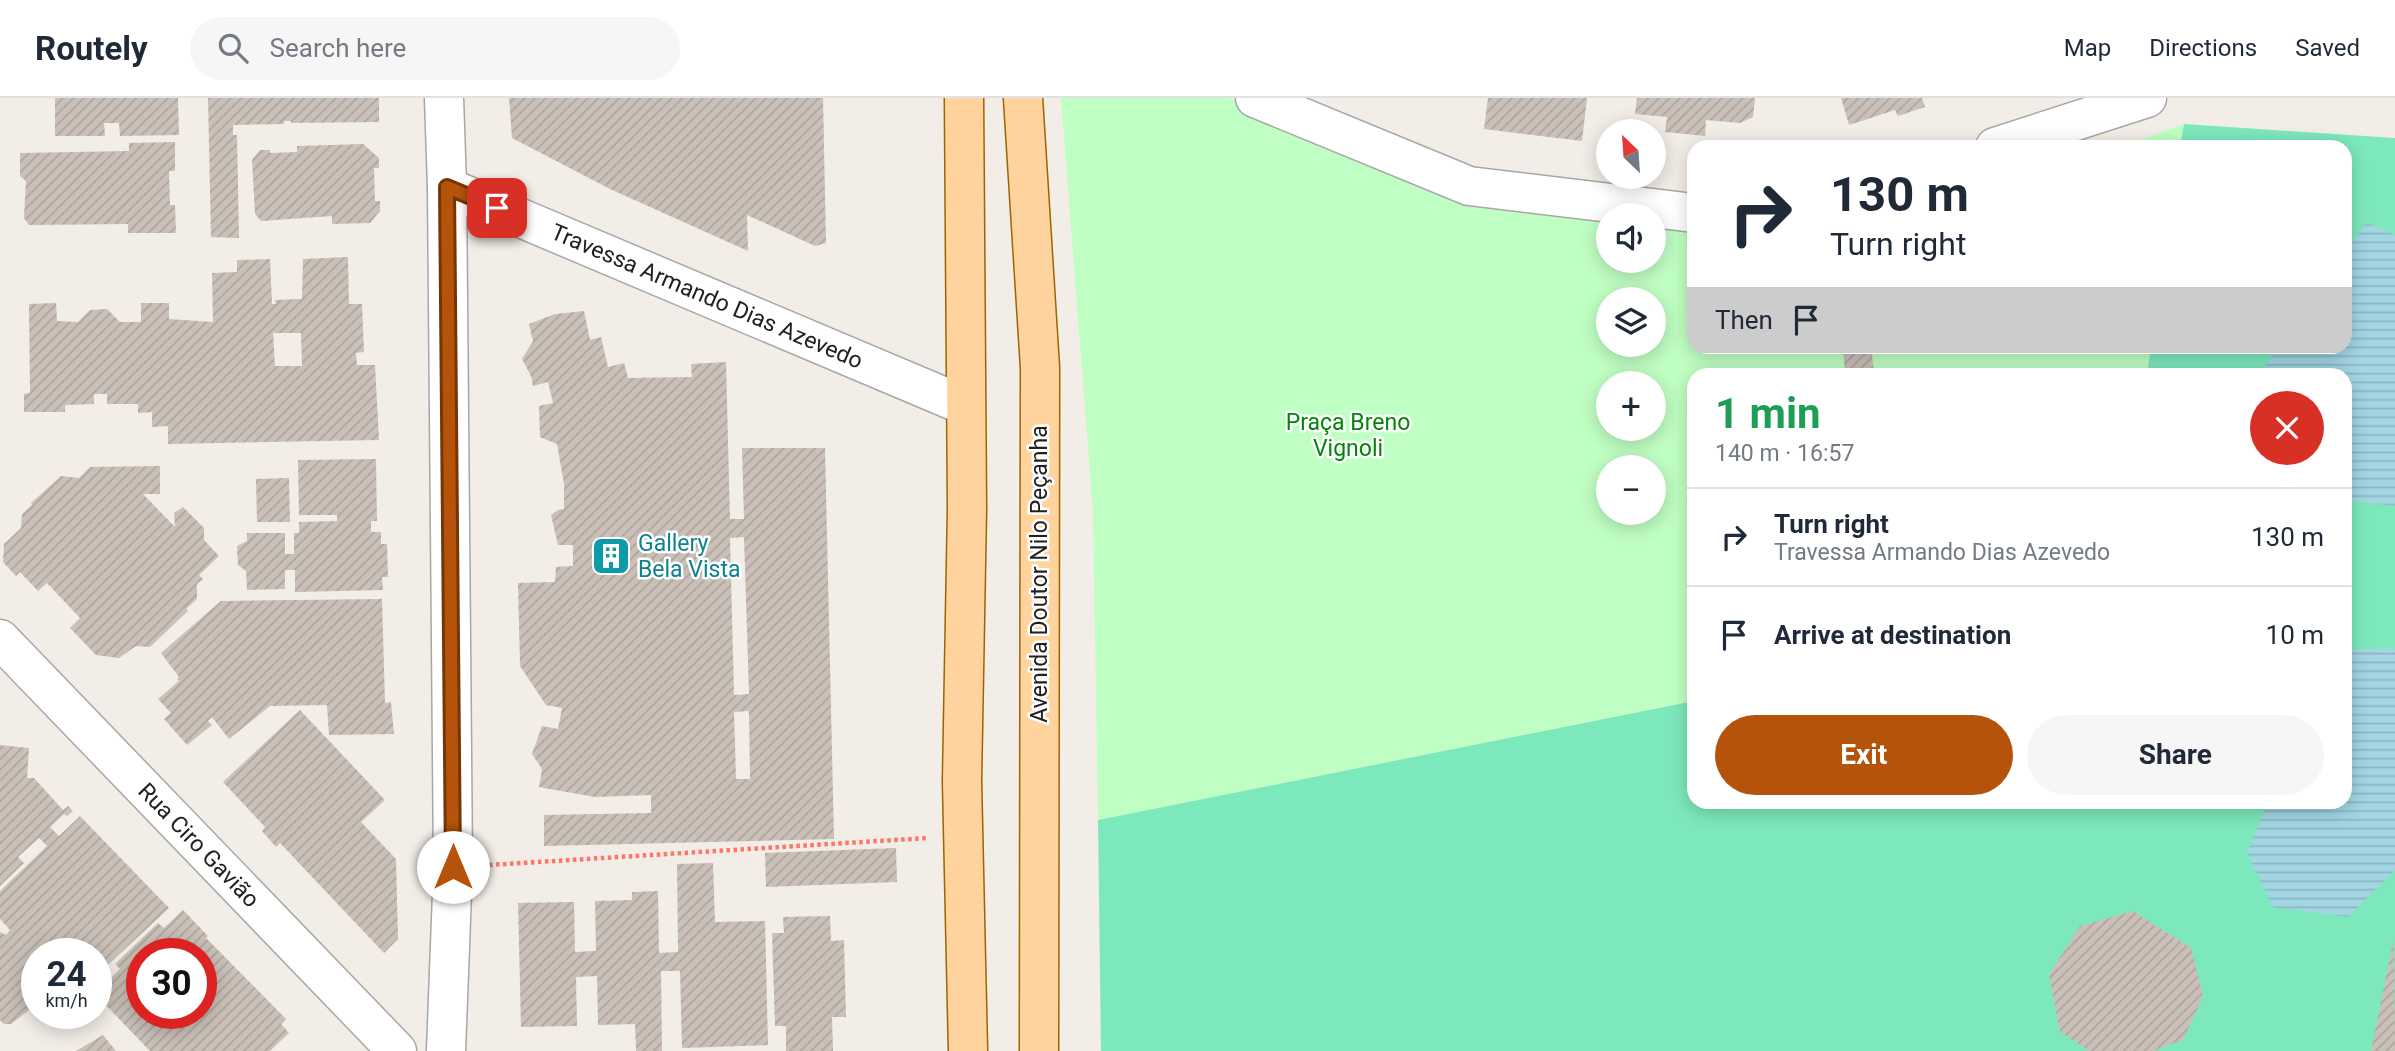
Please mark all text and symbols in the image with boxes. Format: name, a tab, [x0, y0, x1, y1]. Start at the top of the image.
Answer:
search box	[190, 17, 680, 80]
text: Routely	[35, 29, 148, 68]
icon: search	[214, 29, 252, 67]
text: Search here	[270, 33, 406, 63]
text: Map	[2064, 34, 2111, 62]
text: Directions	[2149, 34, 2257, 62]
text: Saved	[2295, 34, 2360, 62]
north arrow	[1596, 119, 1666, 189]
map controls	[1596, 119, 1666, 525]
text: 130 m	[1830, 166, 1969, 223]
icon: right	[1715, 168, 1806, 259]
pin	[467, 178, 527, 238]
icon: arrive	[478, 189, 516, 227]
button: sound	[1596, 203, 1666, 273]
street label: Travessa Armando Dias Azevedo	[547, 218, 867, 375]
text: Turn right	[1830, 225, 1966, 263]
button: layers	[1596, 287, 1666, 357]
icon: arrive	[1787, 301, 1825, 339]
text: Then	[1715, 305, 1773, 335]
button: +	[1596, 371, 1666, 441]
text: 1 min	[1715, 389, 1821, 438]
button: close	[2250, 391, 2324, 465]
park label: Praça Breno Vignoli	[1286, 409, 1410, 462]
street label: Avenida Doutor Nilo Peçanha	[1026, 425, 1053, 723]
text: 140 m · 16:57	[1715, 440, 1854, 467]
button: −	[1596, 455, 1666, 525]
text: Turn right	[1774, 509, 1889, 539]
icon: right	[1715, 518, 1753, 556]
text: 130 m	[2251, 522, 2324, 552]
place label: Gallery Bela Vista	[638, 530, 740, 583]
building icon: Gallery Bela Vista	[590, 535, 632, 577]
text: Travessa Armando Dias Azevedo	[1774, 539, 2110, 566]
icon: arrive	[1715, 616, 1753, 654]
text: Arrive at destination	[1774, 620, 2011, 650]
text: 10 m	[2266, 620, 2324, 650]
button: Exit	[1715, 715, 2013, 795]
button: Share	[2027, 715, 2324, 795]
street label: Rua Ciro Gavião	[133, 778, 265, 913]
position arrow	[416, 830, 490, 904]
speed limit sign: 30	[126, 938, 217, 1029]
text: 24	[46, 954, 87, 995]
text: km/h	[45, 990, 88, 1011]

